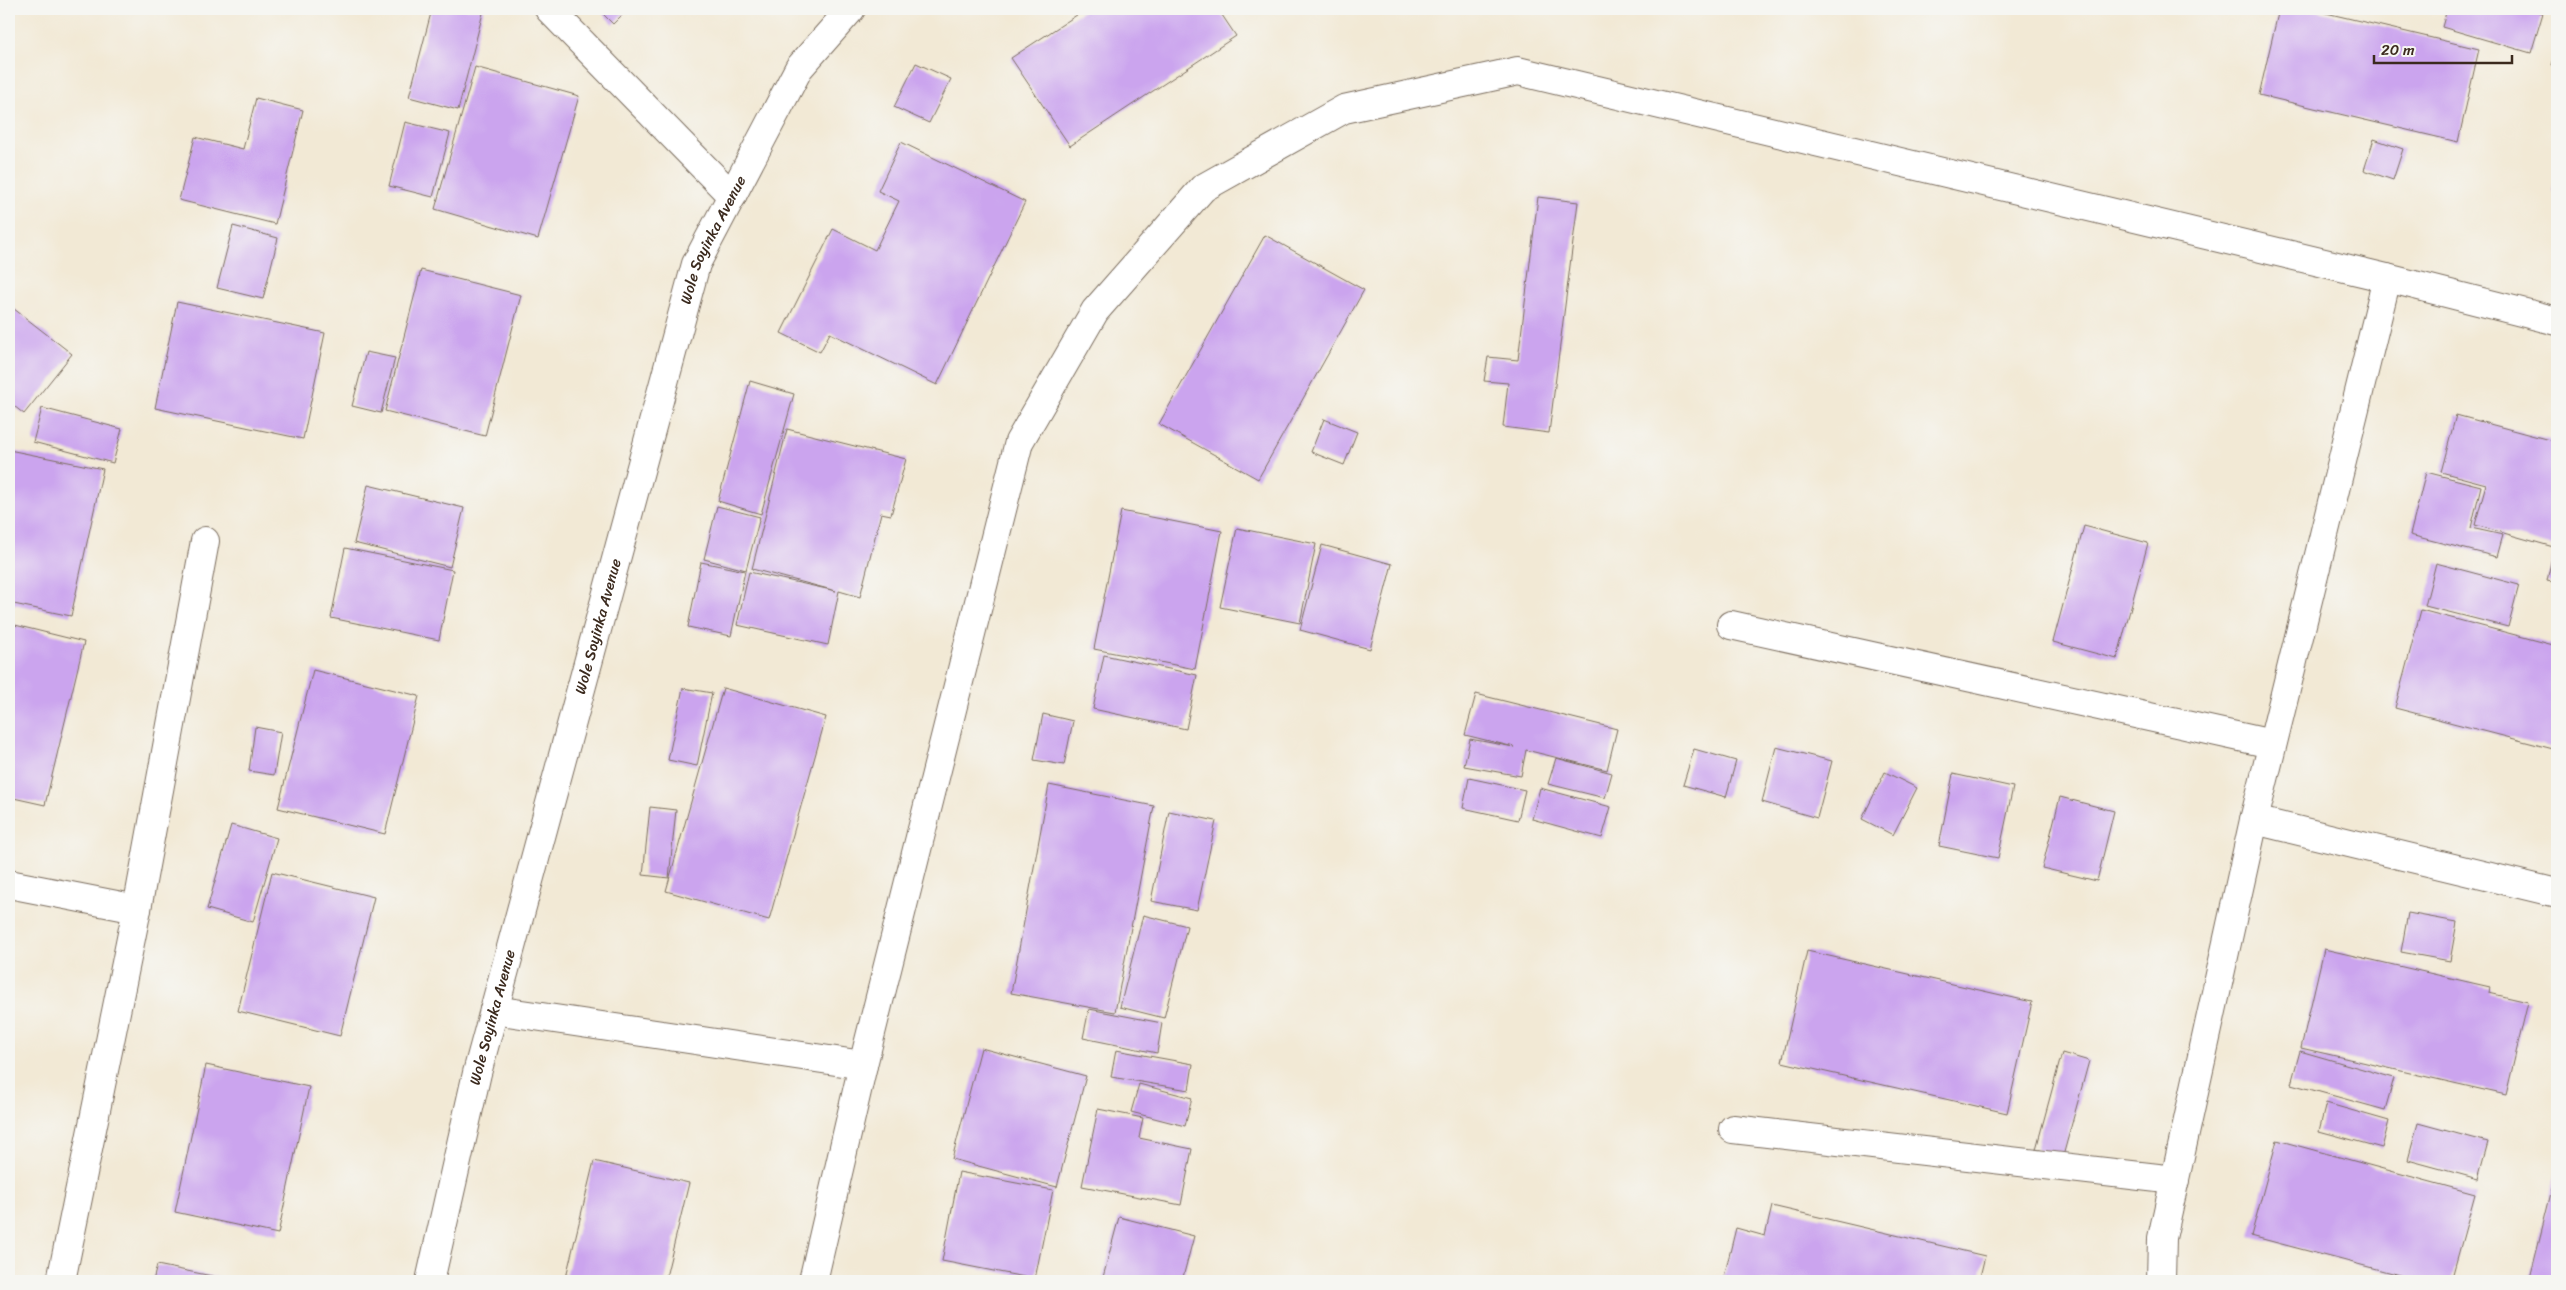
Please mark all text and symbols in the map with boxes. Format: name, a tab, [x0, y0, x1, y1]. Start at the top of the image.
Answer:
scale bar	[2374, 32, 2511, 64]
text: 20 m	[2381, 37, 2415, 63]
street label: Wole Soyinka Avenue	[673, 171, 753, 307]
street label: Wole Soyinka Avenue	[567, 555, 629, 697]
street label: Wole Soyinka Avenue	[462, 946, 523, 1088]

